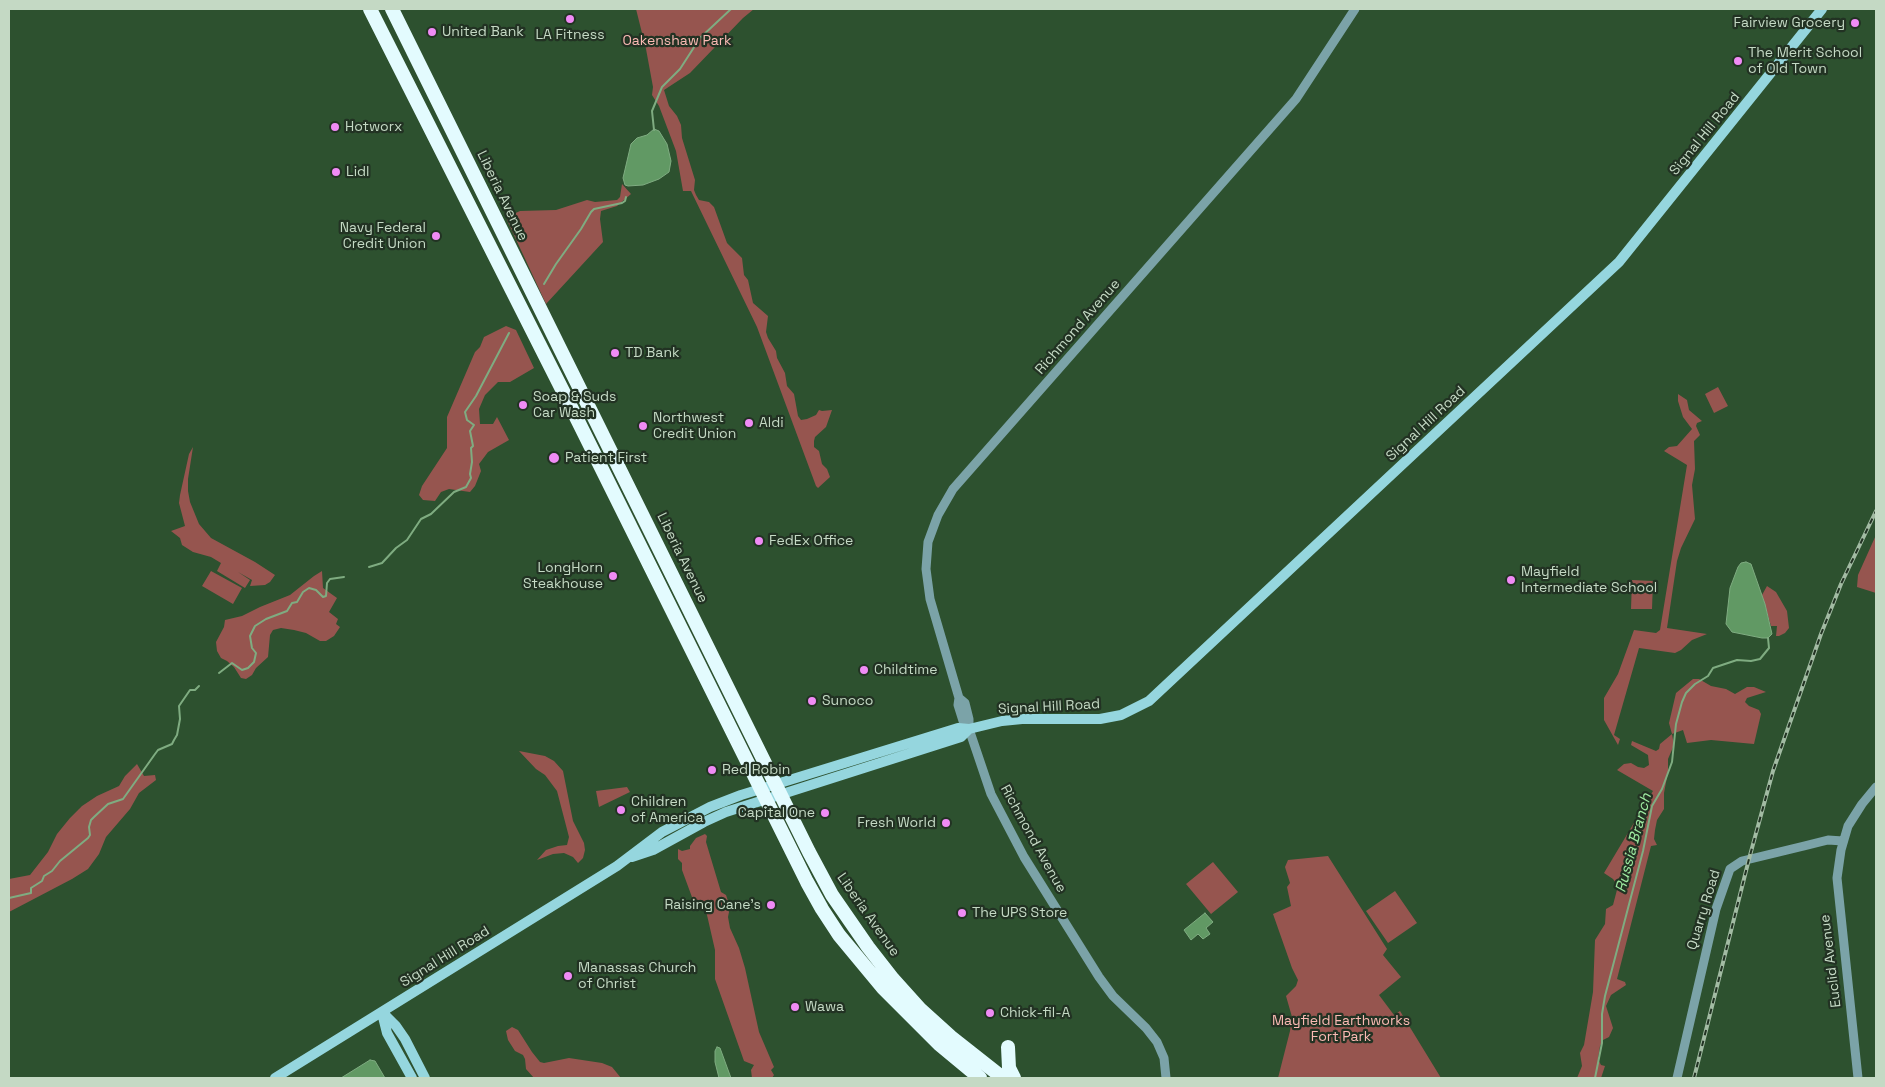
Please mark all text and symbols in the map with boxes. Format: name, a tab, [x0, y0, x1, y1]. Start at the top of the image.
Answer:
marker: LA Fitness	[564, 13, 576, 25]
place label: Fairview Grocery	[1733, 15, 1845, 31]
marker: Fairview Grocery	[1849, 17, 1861, 29]
place label: United Bank	[442, 24, 524, 40]
marker: United Bank	[426, 26, 438, 38]
place label: LA Fitness	[535, 27, 605, 43]
park label: Oakenshaw Park	[622, 33, 732, 49]
place label: The Merit School of Old Town	[1748, 45, 1862, 78]
marker: The Merit School of Old Town	[1732, 55, 1744, 67]
street label: Signal Hill Road	[1666, 89, 1744, 179]
place label: Hotworx	[345, 119, 402, 135]
marker: Hotworx	[329, 121, 341, 133]
street label: Liberia Avenue	[473, 148, 531, 244]
place label: Lidl	[346, 164, 370, 180]
marker: Lidl	[330, 166, 342, 178]
place label: Navy Federal Credit Union	[340, 220, 426, 252]
marker: Navy Federal Credit Union	[430, 230, 442, 242]
street label: Richmond Avenue	[1032, 276, 1124, 378]
place label: TD Bank	[625, 345, 680, 361]
marker: TD Bank	[609, 347, 621, 359]
street label: Signal Hill Road	[1383, 383, 1469, 465]
place label: Soap & Suds Car Wash	[533, 389, 616, 422]
marker: Soap & Suds Car Wash	[517, 399, 529, 411]
place label: Northwest Credit Union	[653, 410, 736, 442]
place label: Aldi	[759, 415, 784, 431]
marker: Aldi	[743, 417, 755, 429]
marker: Northwest Credit Union	[637, 420, 649, 432]
place label: Patient First	[565, 450, 647, 466]
marker: Patient First	[547, 451, 561, 465]
street label: Liberia Avenue	[653, 510, 711, 606]
place label: FedEx Office	[769, 533, 853, 549]
marker: FedEx Office	[753, 535, 765, 547]
place label: LongHorn Steakhouse	[523, 560, 603, 592]
place label: Mayfield Intermediate School	[1521, 564, 1657, 596]
marker: LongHorn Steakhouse	[607, 570, 619, 582]
marker: Mayfield Intermediate School	[1505, 574, 1517, 586]
place label: Childtime	[874, 662, 938, 678]
marker: Childtime	[858, 664, 870, 676]
place label: Sunoco	[822, 693, 873, 709]
marker: Sunoco	[806, 695, 818, 707]
street label: Signal Hill Road	[998, 696, 1100, 718]
place label: Red Robin	[722, 762, 790, 778]
marker: Red Robin	[706, 764, 718, 776]
street label: Richmond Avenue	[996, 782, 1070, 896]
water label: Russia Branch	[1612, 791, 1656, 895]
place label: Children of America	[631, 794, 703, 826]
marker: Children of America	[615, 804, 627, 816]
place label: Capital One	[738, 805, 815, 821]
marker: Capital One	[819, 807, 831, 819]
place label: Fresh World	[857, 815, 936, 831]
marker: Fresh World	[940, 817, 952, 829]
street label: Quarry Road	[1684, 868, 1724, 952]
street label: Liberia Avenue	[833, 870, 903, 960]
place label: Raising Cane's	[664, 897, 761, 913]
marker: Raising Cane's	[765, 899, 777, 911]
place label: The UPS Store	[972, 905, 1067, 921]
marker: The UPS Store	[956, 907, 968, 919]
street label: Euclid Avenue	[1817, 913, 1845, 1009]
street label: Signal Hill Road	[397, 923, 493, 991]
place label: Manassas Church of Christ	[578, 960, 696, 992]
marker: Manassas Church of Christ	[562, 970, 574, 982]
place label: Wawa	[805, 999, 844, 1015]
marker: Wawa	[789, 1001, 801, 1013]
place label: Chick-fil-A	[1000, 1005, 1070, 1021]
marker: Chick-fil-A	[984, 1007, 996, 1019]
park label: Mayfield Earthworks Fort Park	[1272, 1013, 1410, 1046]

